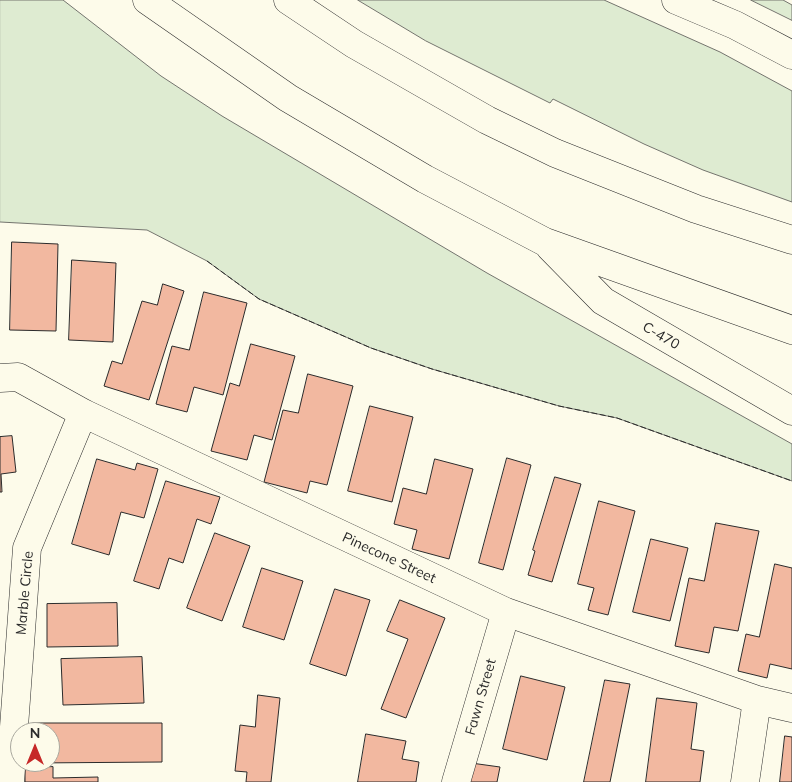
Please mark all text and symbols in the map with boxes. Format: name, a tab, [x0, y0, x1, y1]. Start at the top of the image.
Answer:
street label: C-470	[639, 319, 683, 353]
street label: Pinecone Street	[340, 529, 438, 587]
street label: Marble Circle	[13, 550, 37, 636]
street label: Fawn Street	[462, 657, 500, 737]
north arrow	[10, 722, 60, 772]
text: N	[30, 724, 40, 742]

